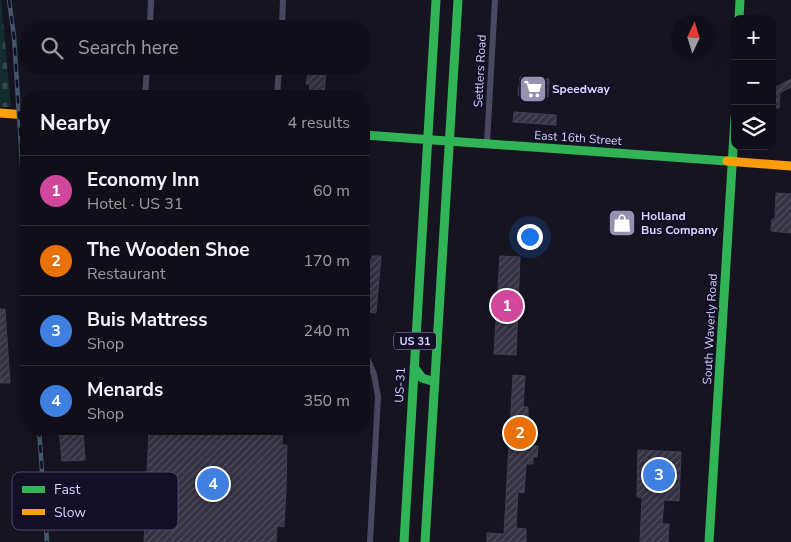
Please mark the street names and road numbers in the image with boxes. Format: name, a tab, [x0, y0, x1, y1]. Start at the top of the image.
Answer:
street label: Settlers Road	[470, 34, 490, 108]
street label: East 16th Street	[534, 127, 623, 149]
street label: South Waverly Road	[699, 273, 721, 385]
road number: US 31	[394, 332, 436, 350]
street label: US-31	[391, 367, 409, 403]

